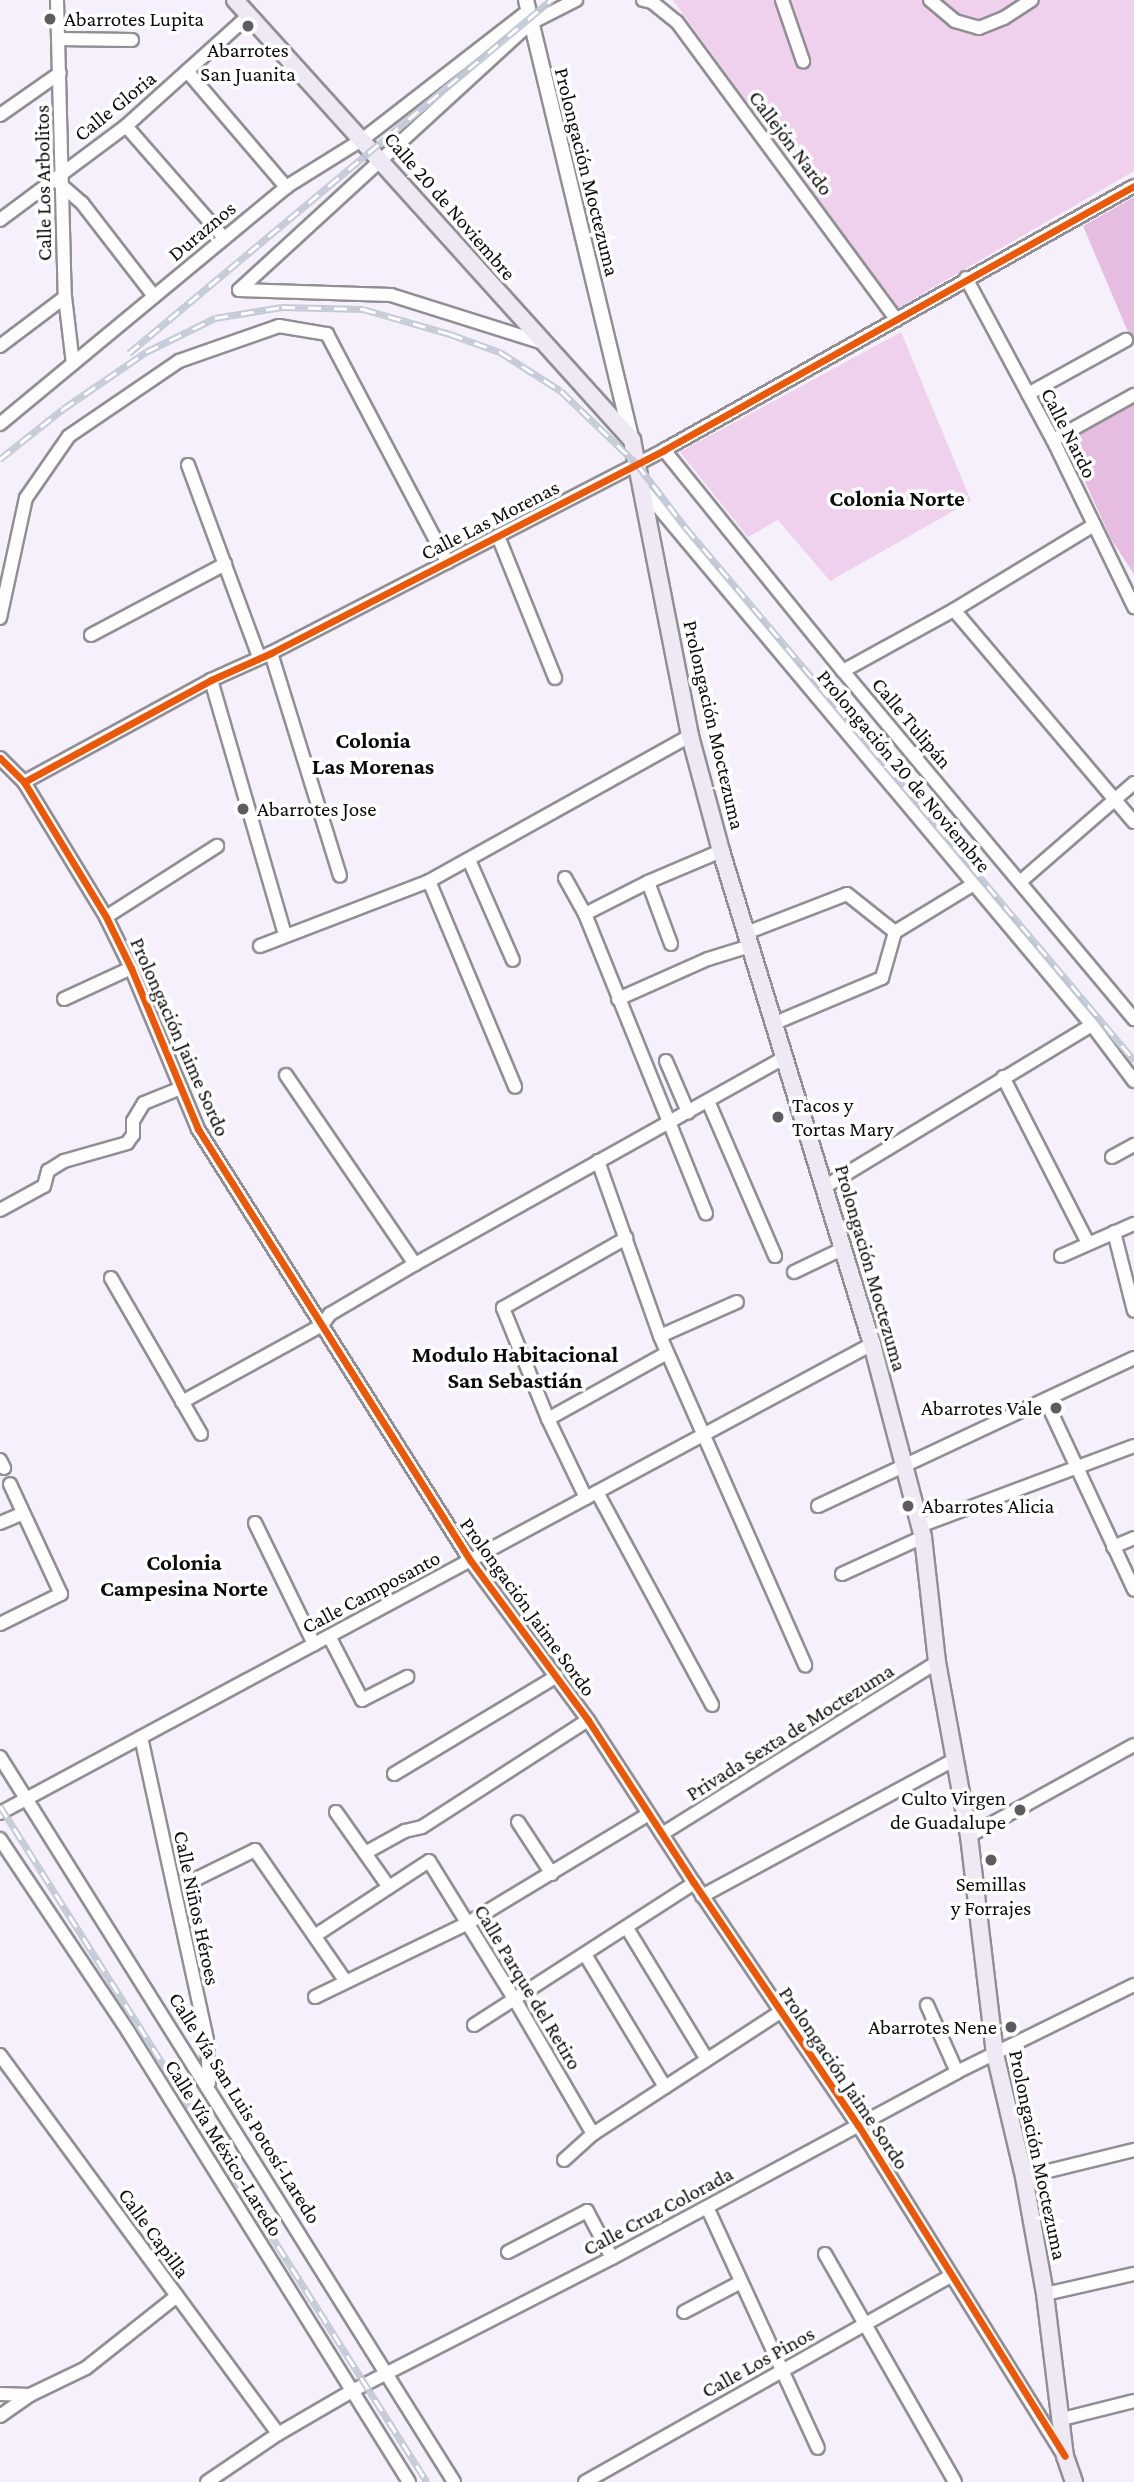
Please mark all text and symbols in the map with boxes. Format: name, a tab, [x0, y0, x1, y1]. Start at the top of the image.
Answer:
place label: Abarrotes Lupita	[64, 6, 204, 32]
marker: Abarrotes Lupita	[42, 11, 58, 27]
marker: Abarrotes San Juanita	[240, 18, 256, 34]
place label: Abarrotes San Juanita	[200, 37, 296, 87]
street label: Calle Gloria	[69, 65, 161, 147]
street label: Prolongación Moctezuma	[549, 65, 625, 279]
street label: Callejón Nardo	[743, 86, 839, 200]
street label: Calle Los Arbolitos	[29, 105, 57, 261]
street label: Calle 20 de Noviembre	[379, 127, 521, 285]
street label: Duraznos	[163, 195, 241, 267]
street label: Calle Nardo	[1036, 384, 1102, 482]
street label: Calle Las Morenas	[417, 474, 563, 566]
district label: Colonia Norte	[829, 484, 965, 512]
street label: Prolongación Moctezuma	[678, 618, 750, 832]
street label: Prolongación 20 de Noviembre	[812, 664, 996, 878]
street label: Calle Tulipán	[866, 672, 958, 774]
district label: Colonia Las Morenas	[312, 726, 434, 780]
place label: Abarrotes Jose	[257, 796, 377, 822]
marker: Abarrotes Jose	[235, 801, 251, 817]
street label: Prolongación Jaime Sordo	[125, 934, 235, 1140]
place label: Tacos y Tortas Mary	[792, 1092, 894, 1142]
marker: Tacos y Tortas Mary	[770, 1109, 786, 1125]
street label: Prolongación Moctezuma	[829, 1162, 913, 1374]
district label: Modulo Habitacional San Sebastián	[412, 1340, 618, 1394]
place label: Abarrotes Vale	[921, 1395, 1042, 1421]
marker: Abarrotes Vale	[1048, 1400, 1064, 1416]
place label: Abarrotes Alicia	[922, 1493, 1054, 1519]
marker: Abarrotes Alicia	[900, 1498, 916, 1514]
street label: Prolongación Jaime Sordo	[455, 1513, 601, 1701]
street label: Calle Camposanto	[298, 1545, 444, 1639]
district label: Colonia Campesina Norte	[100, 1548, 268, 1602]
street label: Privada Sexta de Moctezuma	[682, 1658, 898, 1806]
place label: Culto Virgen de Guadalupe	[890, 1785, 1006, 1835]
marker: Culto Virgen de Guadalupe	[1012, 1802, 1028, 1818]
street label: Calle Niños Héroes	[168, 1828, 226, 1988]
marker: Semillas y Forrajes	[983, 1852, 999, 1868]
place label: Semillas y Forrajes	[951, 1871, 1031, 1921]
street label: Calle Parque del Retiro	[469, 1900, 587, 2074]
street label: Prolongación Jaime Sordo	[773, 1982, 915, 2174]
street label: Calle Vía San Luis Potosí-Laredo	[163, 1988, 327, 2228]
place label: Abarrotes Nene	[868, 2014, 997, 2040]
marker: Abarrotes Nene	[1003, 2019, 1019, 2035]
street label: Prolongación Moctezuma	[1003, 2048, 1073, 2262]
street label: Calle Vía México-Laredo	[159, 2055, 289, 2241]
street label: Calle Cruz Colorada	[579, 2161, 737, 2261]
street label: Calle Capilla	[113, 2183, 195, 2283]
street label: Calle Los Pinos	[697, 2321, 819, 2403]

